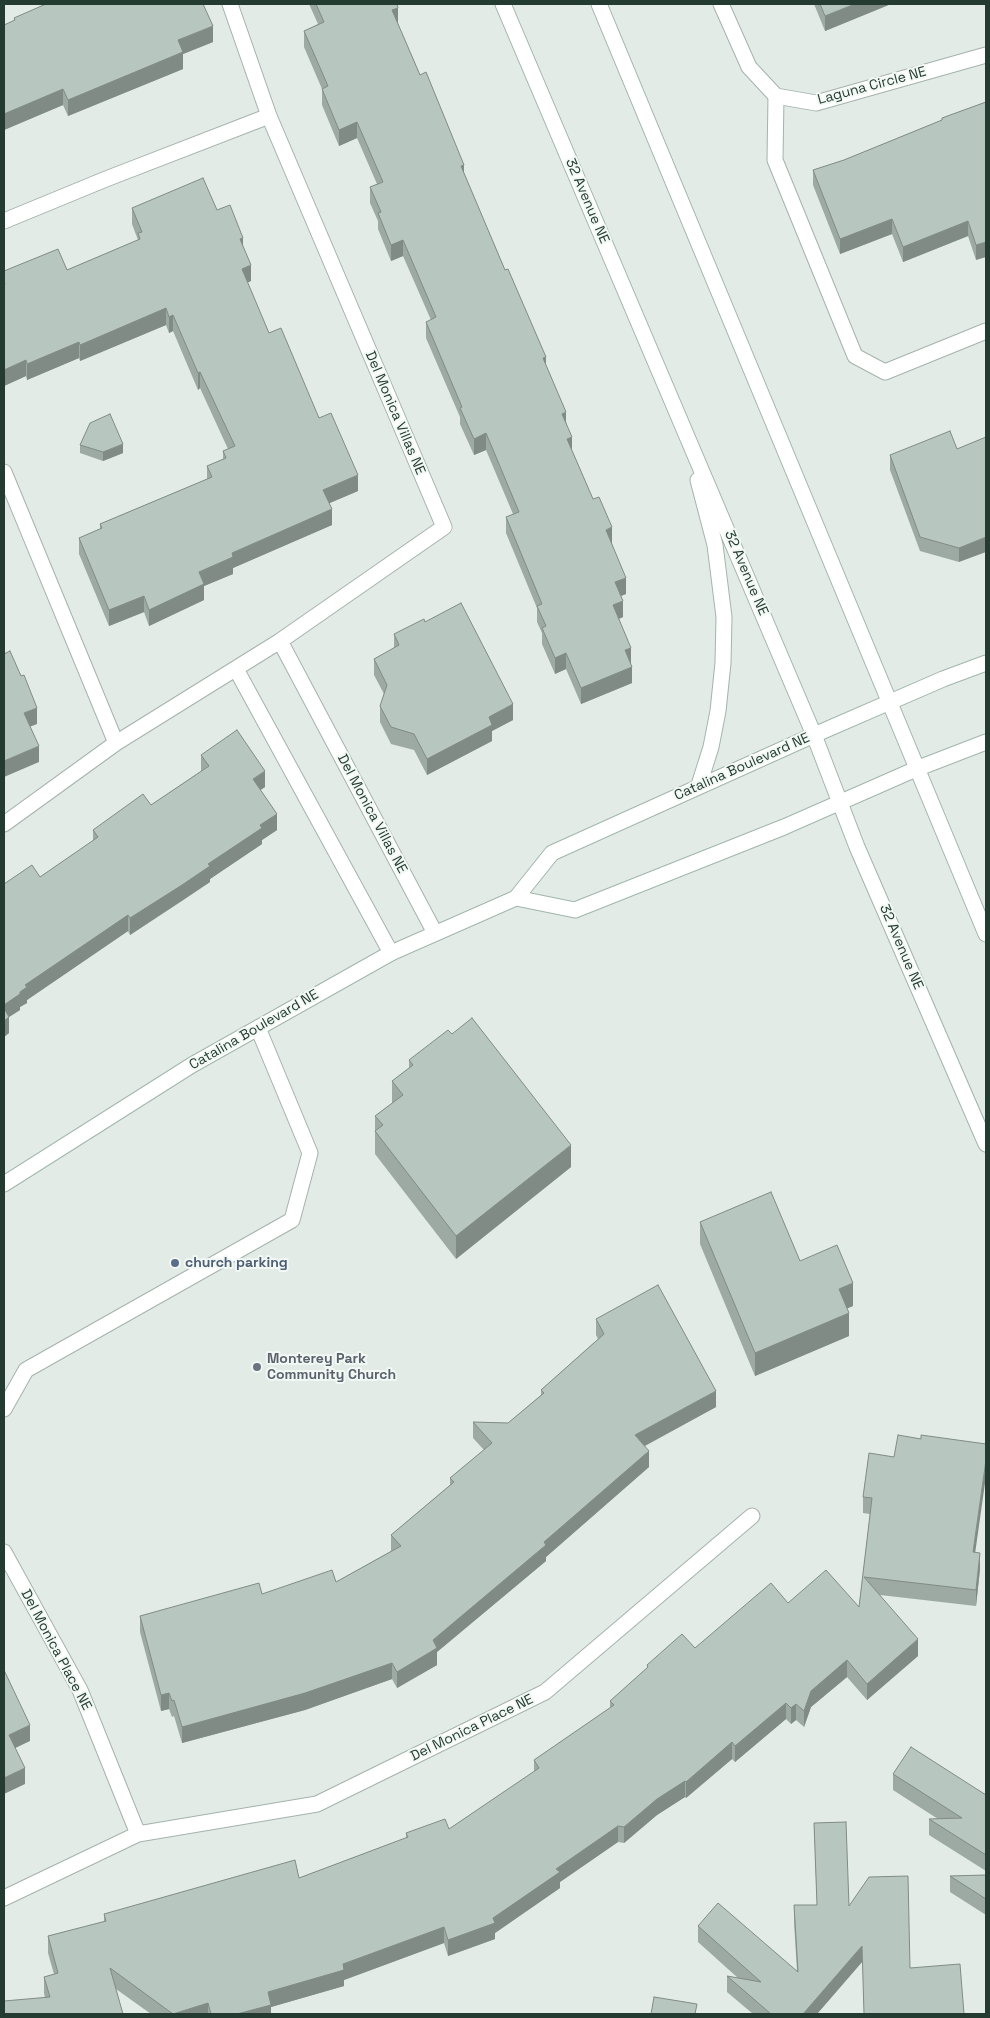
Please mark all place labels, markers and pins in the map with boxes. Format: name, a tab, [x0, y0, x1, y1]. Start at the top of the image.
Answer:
place label: church parking	[185, 1255, 288, 1271]
marker: church parking	[169, 1257, 181, 1269]
place label: Monterey Park Community Church	[267, 1351, 396, 1384]
marker: Monterey Park Community Church	[251, 1361, 263, 1373]

